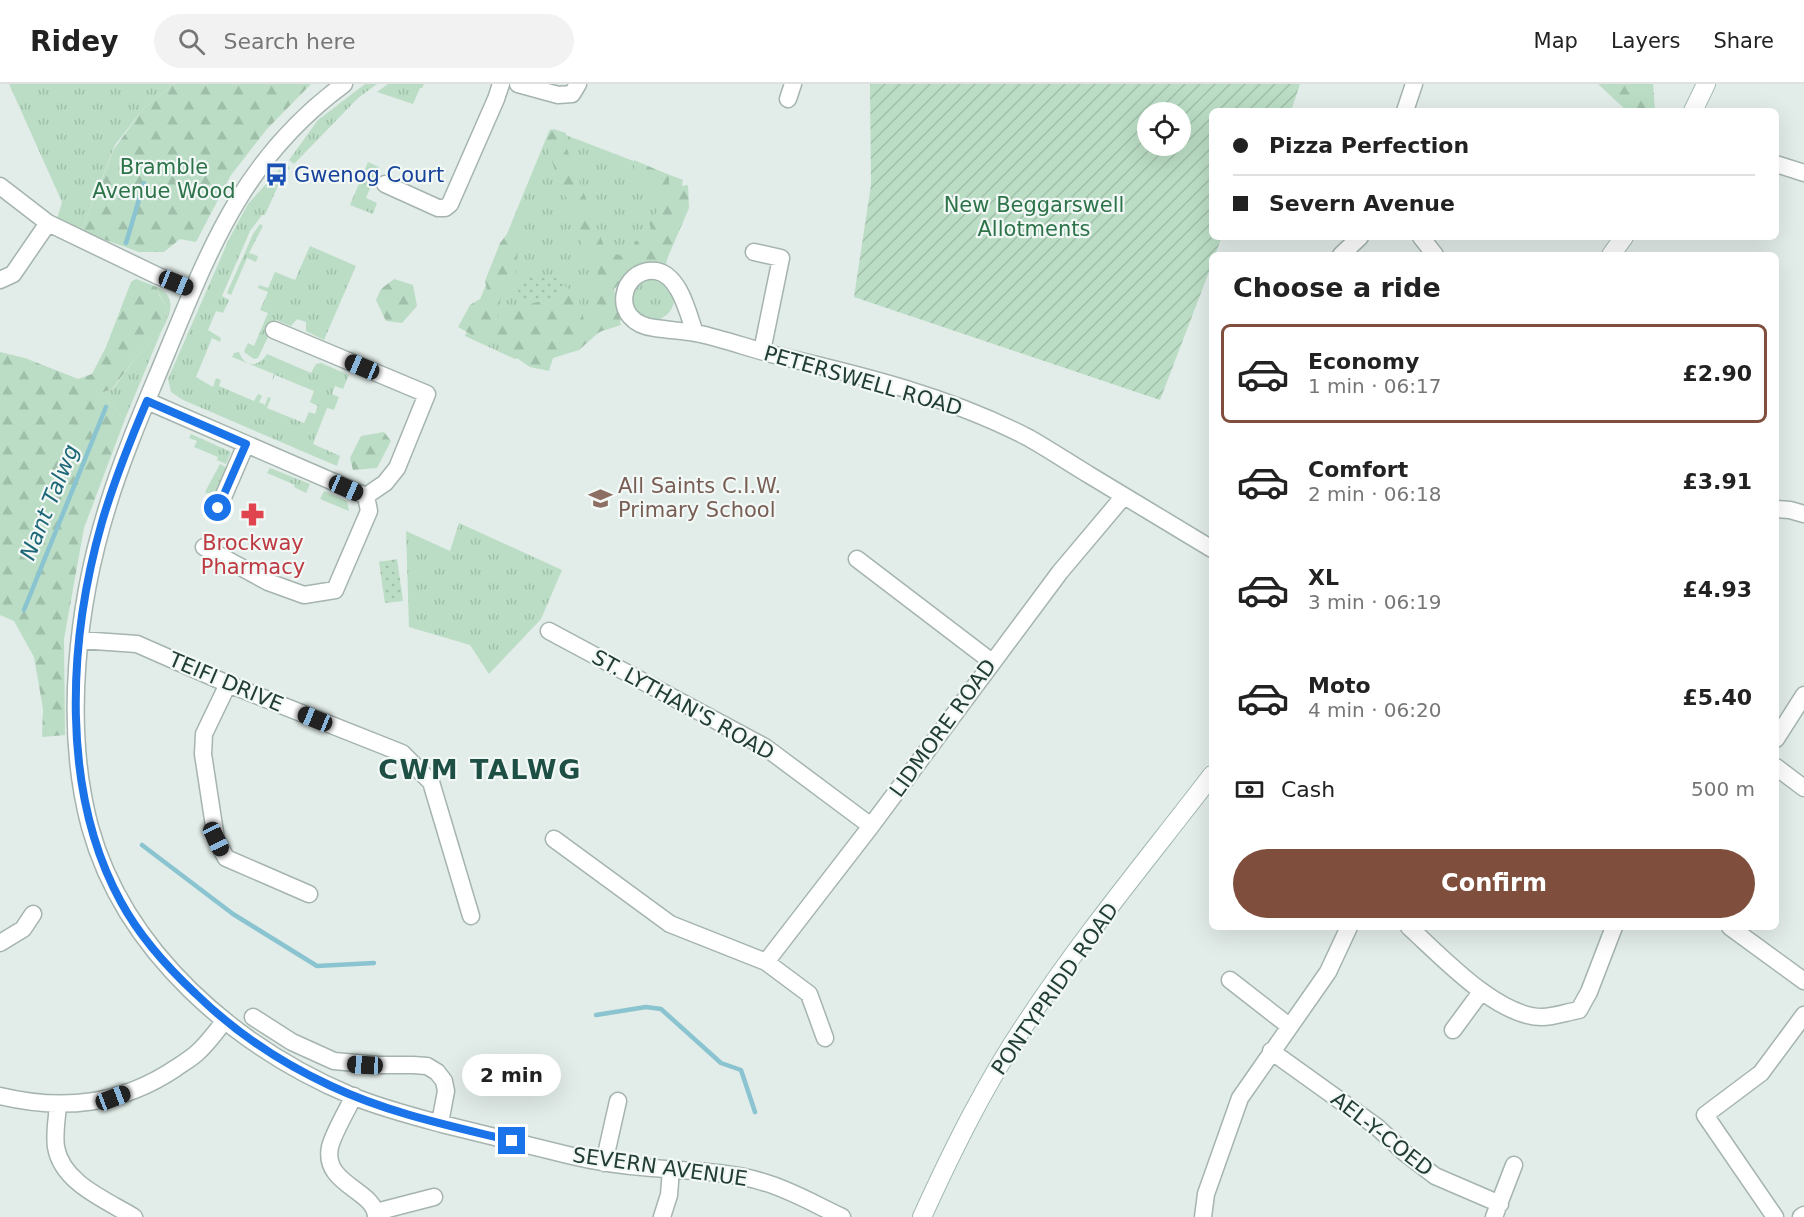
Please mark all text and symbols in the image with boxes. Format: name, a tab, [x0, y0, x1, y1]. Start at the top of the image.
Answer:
search box	[154, 14, 574, 68]
text: Ridey	[30, 25, 118, 58]
icon: search	[175, 25, 208, 58]
text: Search here	[223, 29, 356, 54]
text: Map	[1534, 29, 1578, 53]
text: Layers	[1611, 29, 1680, 53]
text: Share	[1713, 29, 1774, 53]
map controls	[1137, 102, 1191, 156]
button: locate	[1137, 102, 1191, 156]
text: Pizza Perfection	[1269, 133, 1469, 158]
park label: Bramble Avenue Wood	[92, 155, 236, 203]
bus stop icon: Gwenog Court	[263, 162, 289, 188]
place label: Gwenog Court	[294, 163, 444, 187]
text: Severn Avenue	[1269, 191, 1455, 216]
park label: New Beggarswell Allotments	[944, 193, 1124, 241]
car	[156, 268, 196, 298]
text: Choose a ride	[1233, 272, 1441, 303]
street label: PETERSWELL ROAD	[761, 341, 965, 421]
icon: car	[1236, 347, 1290, 401]
text: Economy	[1308, 349, 1419, 374]
car	[342, 352, 382, 382]
text: £2.90	[1682, 361, 1752, 386]
text: 1 min · 06:17	[1308, 374, 1442, 398]
water label: Nant Talwg	[15, 441, 84, 564]
icon: car	[1236, 455, 1290, 509]
text: Comfort	[1308, 457, 1408, 482]
text: £3.91	[1682, 469, 1752, 494]
car	[326, 472, 366, 504]
place label: All Saints C.I.W. Primary School	[618, 474, 781, 522]
text: 2 min · 06:18	[1308, 482, 1442, 506]
school or university icon: All Saints C.I.W. Primary School	[587, 485, 613, 511]
route start	[204, 494, 231, 521]
pharmacy icon: Brockway Pharmacy	[240, 502, 266, 528]
place label: Brockway Pharmacy	[201, 531, 305, 579]
icon: car	[1236, 563, 1290, 617]
text: XL	[1308, 565, 1339, 590]
text: £4.93	[1682, 577, 1752, 602]
text: 3 min · 06:19	[1308, 590, 1442, 614]
street label: ST. LYTHAN'S ROAD	[588, 645, 778, 765]
street label: TEIFI DRIVE	[164, 647, 287, 717]
street label: LIDMORE ROAD	[885, 654, 1001, 802]
icon: car	[1236, 671, 1290, 725]
text: Moto	[1308, 673, 1371, 698]
text: £5.40	[1682, 685, 1752, 710]
text: 4 min · 06:20	[1308, 698, 1442, 722]
car	[295, 704, 335, 734]
district label: CWM TALWG	[378, 754, 582, 785]
icon: cash	[1233, 773, 1266, 806]
text: Cash	[1281, 777, 1335, 802]
text: 500 m	[1691, 777, 1755, 801]
car	[200, 819, 232, 859]
button: Confirm	[1233, 849, 1755, 918]
street label: PONTYPRIDD ROAD	[987, 898, 1123, 1080]
callout: 2 min	[462, 1054, 562, 1096]
car	[347, 1055, 383, 1075]
text: 2 min	[480, 1063, 543, 1087]
car	[93, 1083, 133, 1113]
street label: AEL-Y-COED	[1326, 1087, 1438, 1181]
route end	[498, 1127, 525, 1154]
street label: SEVERN AVENUE	[571, 1143, 749, 1191]

